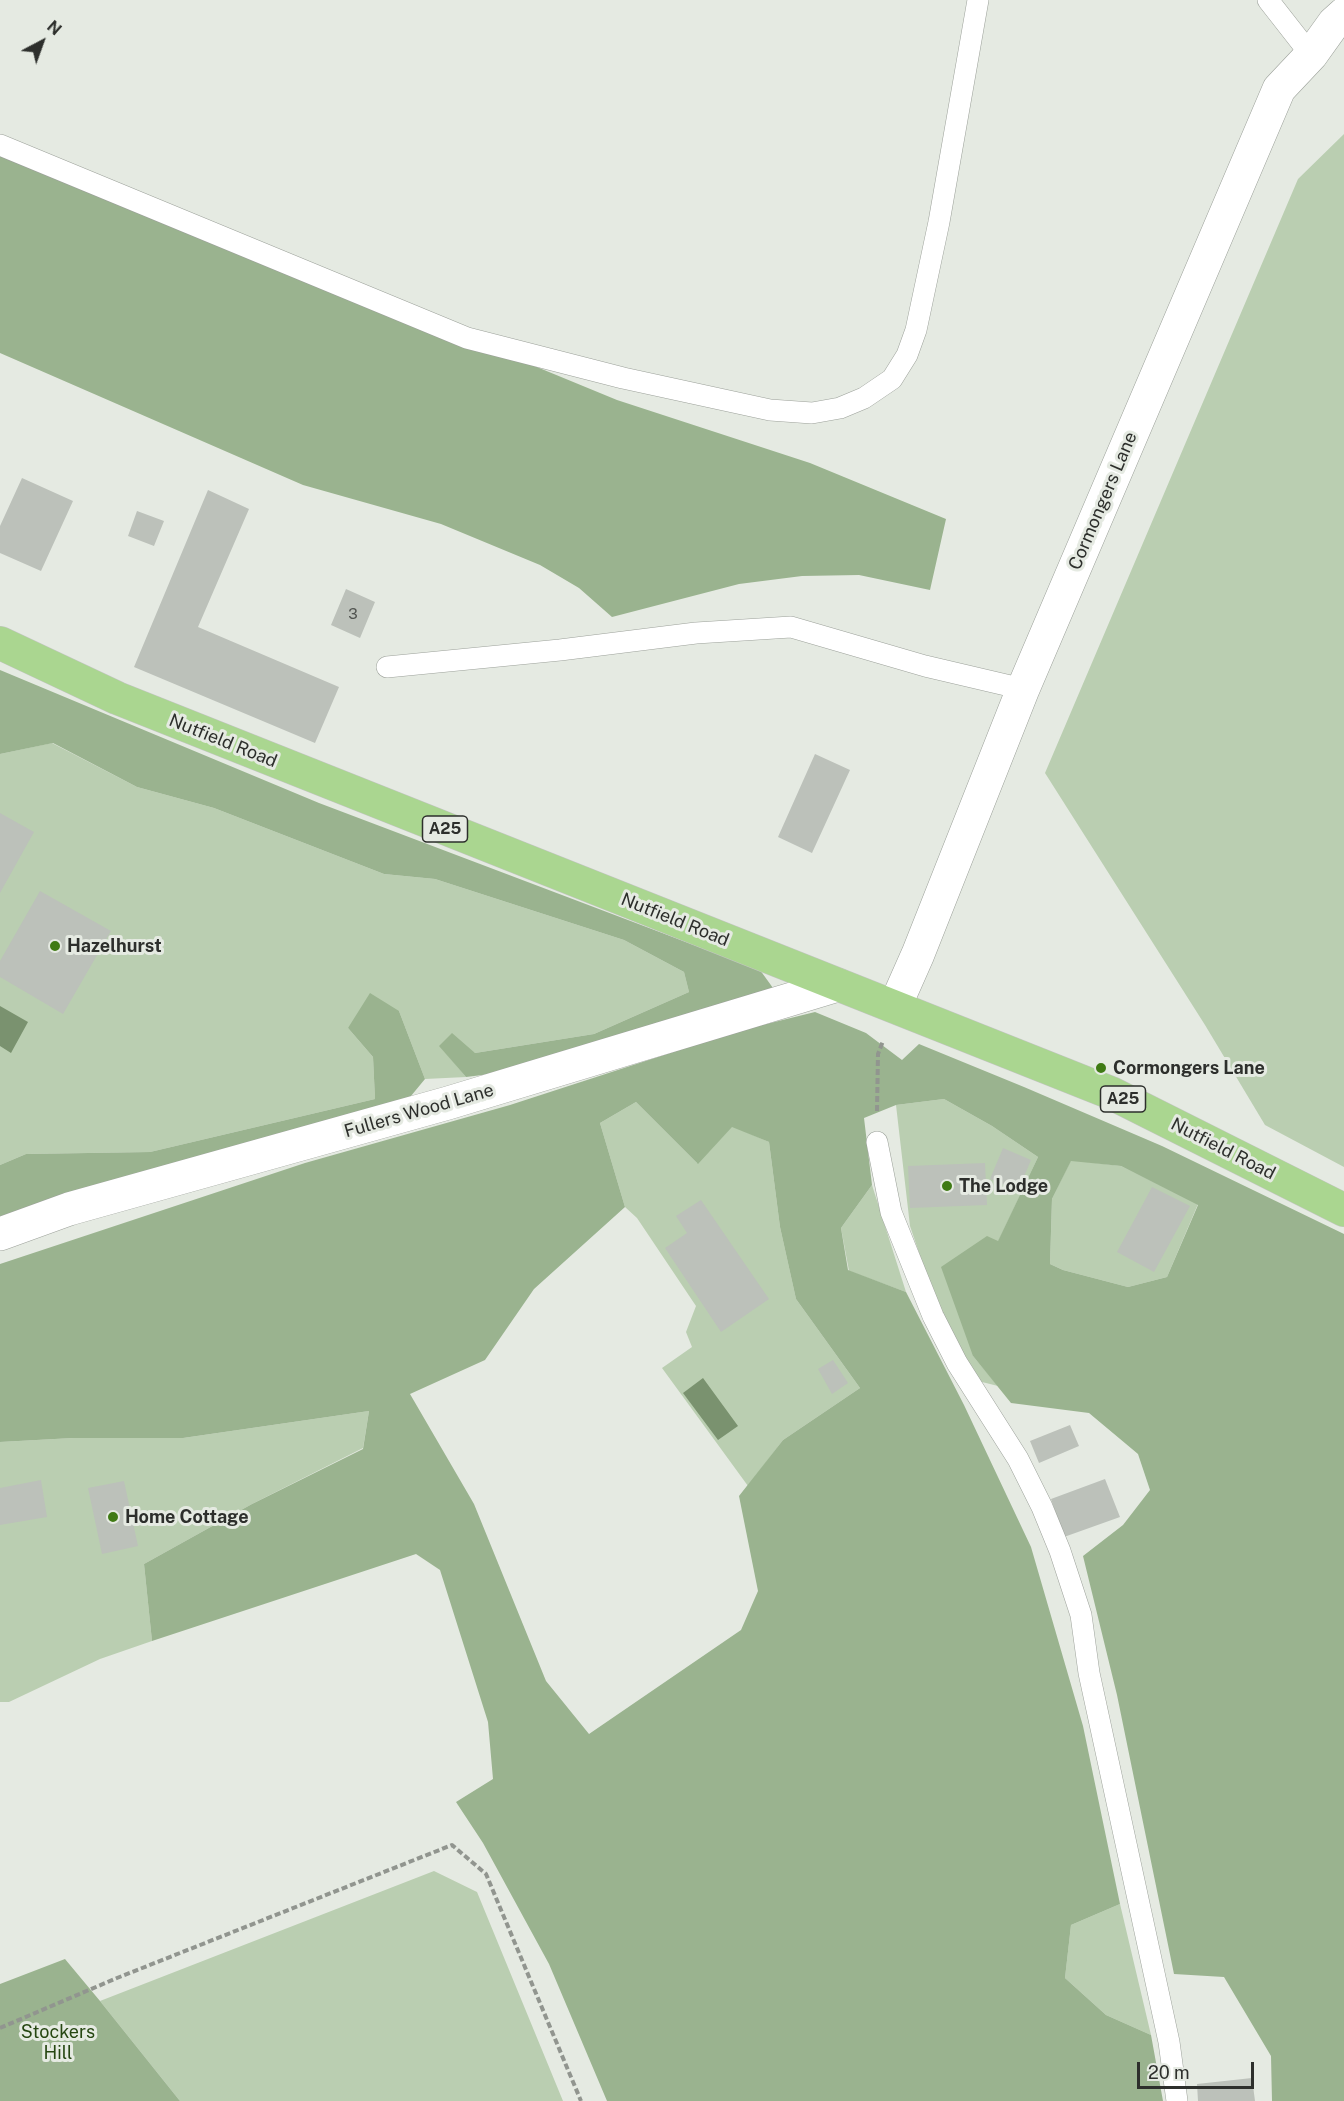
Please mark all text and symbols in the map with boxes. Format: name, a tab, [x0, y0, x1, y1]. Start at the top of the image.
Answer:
north arrow	[12, 12, 72, 72]
text: N	[43, 17, 65, 39]
street label: Cormongers Lane	[1064, 429, 1142, 573]
house number: 3	[348, 605, 358, 623]
street label: Nutfield Road	[166, 710, 280, 772]
road number: A25	[422, 816, 468, 842]
street label: Nutfield Road	[618, 889, 732, 951]
place label: Hazelhurst	[67, 935, 162, 957]
marker: Hazelhurst	[48, 939, 62, 953]
place label: Cormongers Lane	[1113, 1057, 1265, 1079]
marker: Cormongers Lane	[1094, 1061, 1108, 1075]
street label: Fullers Wood Lane	[342, 1079, 496, 1143]
road number: A25	[1100, 1086, 1146, 1112]
street label: Nutfield Road	[1167, 1113, 1279, 1185]
place label: The Lodge	[959, 1175, 1048, 1197]
marker: The Lodge	[940, 1179, 954, 1193]
place label: Home Cottage	[125, 1506, 249, 1528]
marker: Home Cottage	[106, 1510, 120, 1524]
park label: Stockers Hill	[21, 2021, 95, 2064]
scale bar	[1140, 2050, 1257, 2088]
text: 20 m	[1148, 2062, 1190, 2083]

